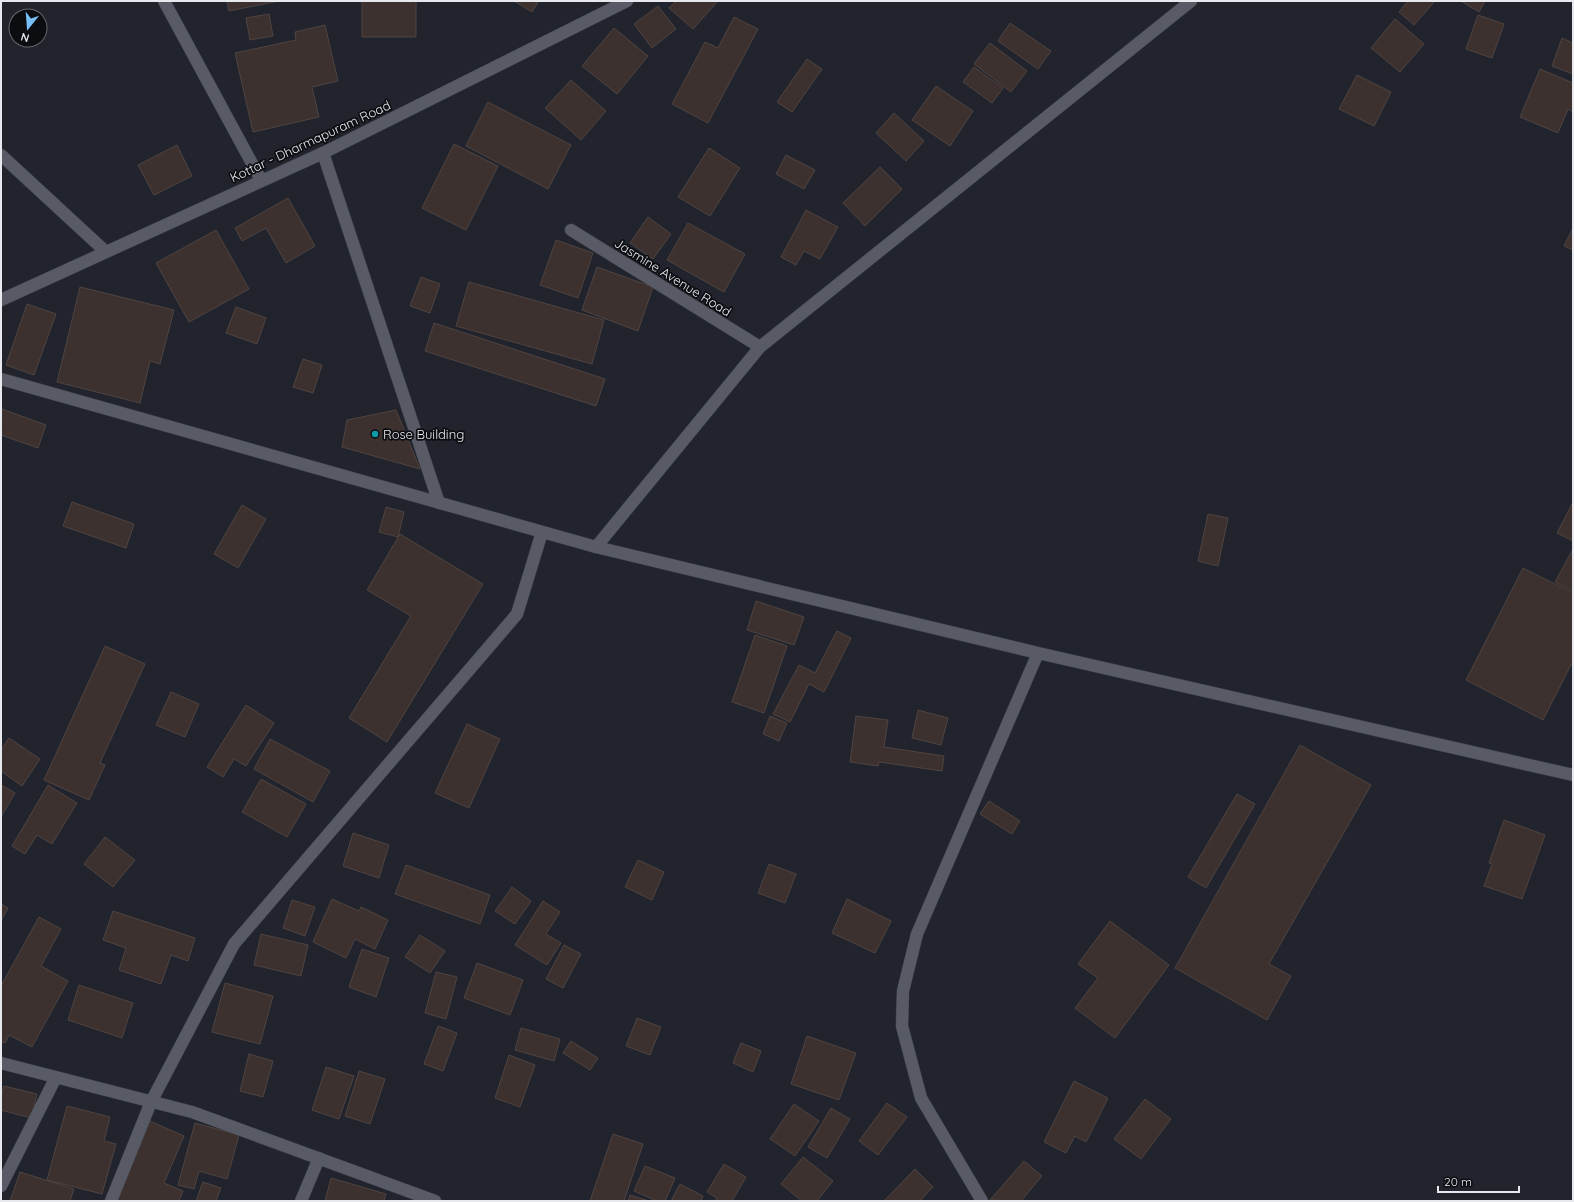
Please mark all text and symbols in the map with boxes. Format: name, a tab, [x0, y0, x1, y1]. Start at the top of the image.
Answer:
north arrow	[8, 8, 48, 48]
text: N	[19, 30, 31, 45]
street label: Kottar - Dharmapuram Road	[227, 97, 393, 185]
street label: Jasmine Avenue Road	[612, 235, 734, 319]
place label: Rose Building	[383, 426, 464, 442]
marker: Rose Building	[370, 429, 380, 439]
scale bar	[1438, 1168, 1519, 1194]
text: 20 m	[1444, 1174, 1472, 1189]

